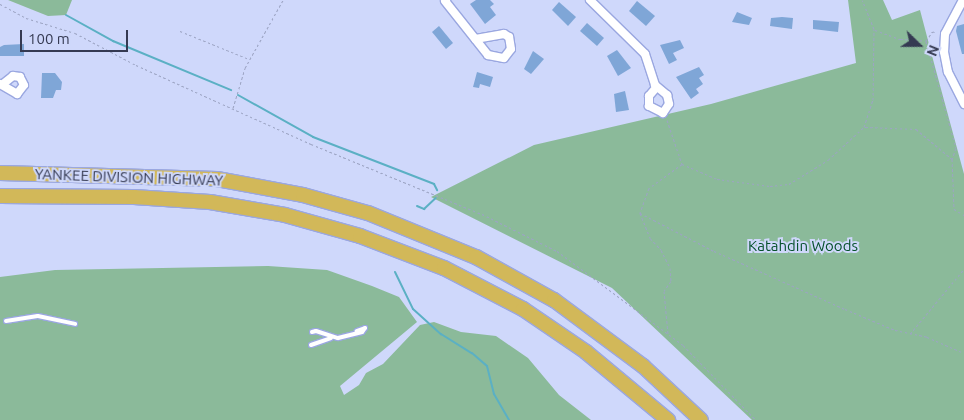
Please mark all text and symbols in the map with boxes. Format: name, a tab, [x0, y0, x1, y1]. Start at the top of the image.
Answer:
scale bar	[22, 20, 130, 52]
north arrow	[894, 20, 944, 70]
text: 100 m	[28, 30, 70, 47]
text: N	[924, 43, 942, 58]
street label: YANKEE DIVISION HIGHWAY	[34, 165, 224, 189]
park label: Katahdin Woods	[748, 237, 858, 255]

